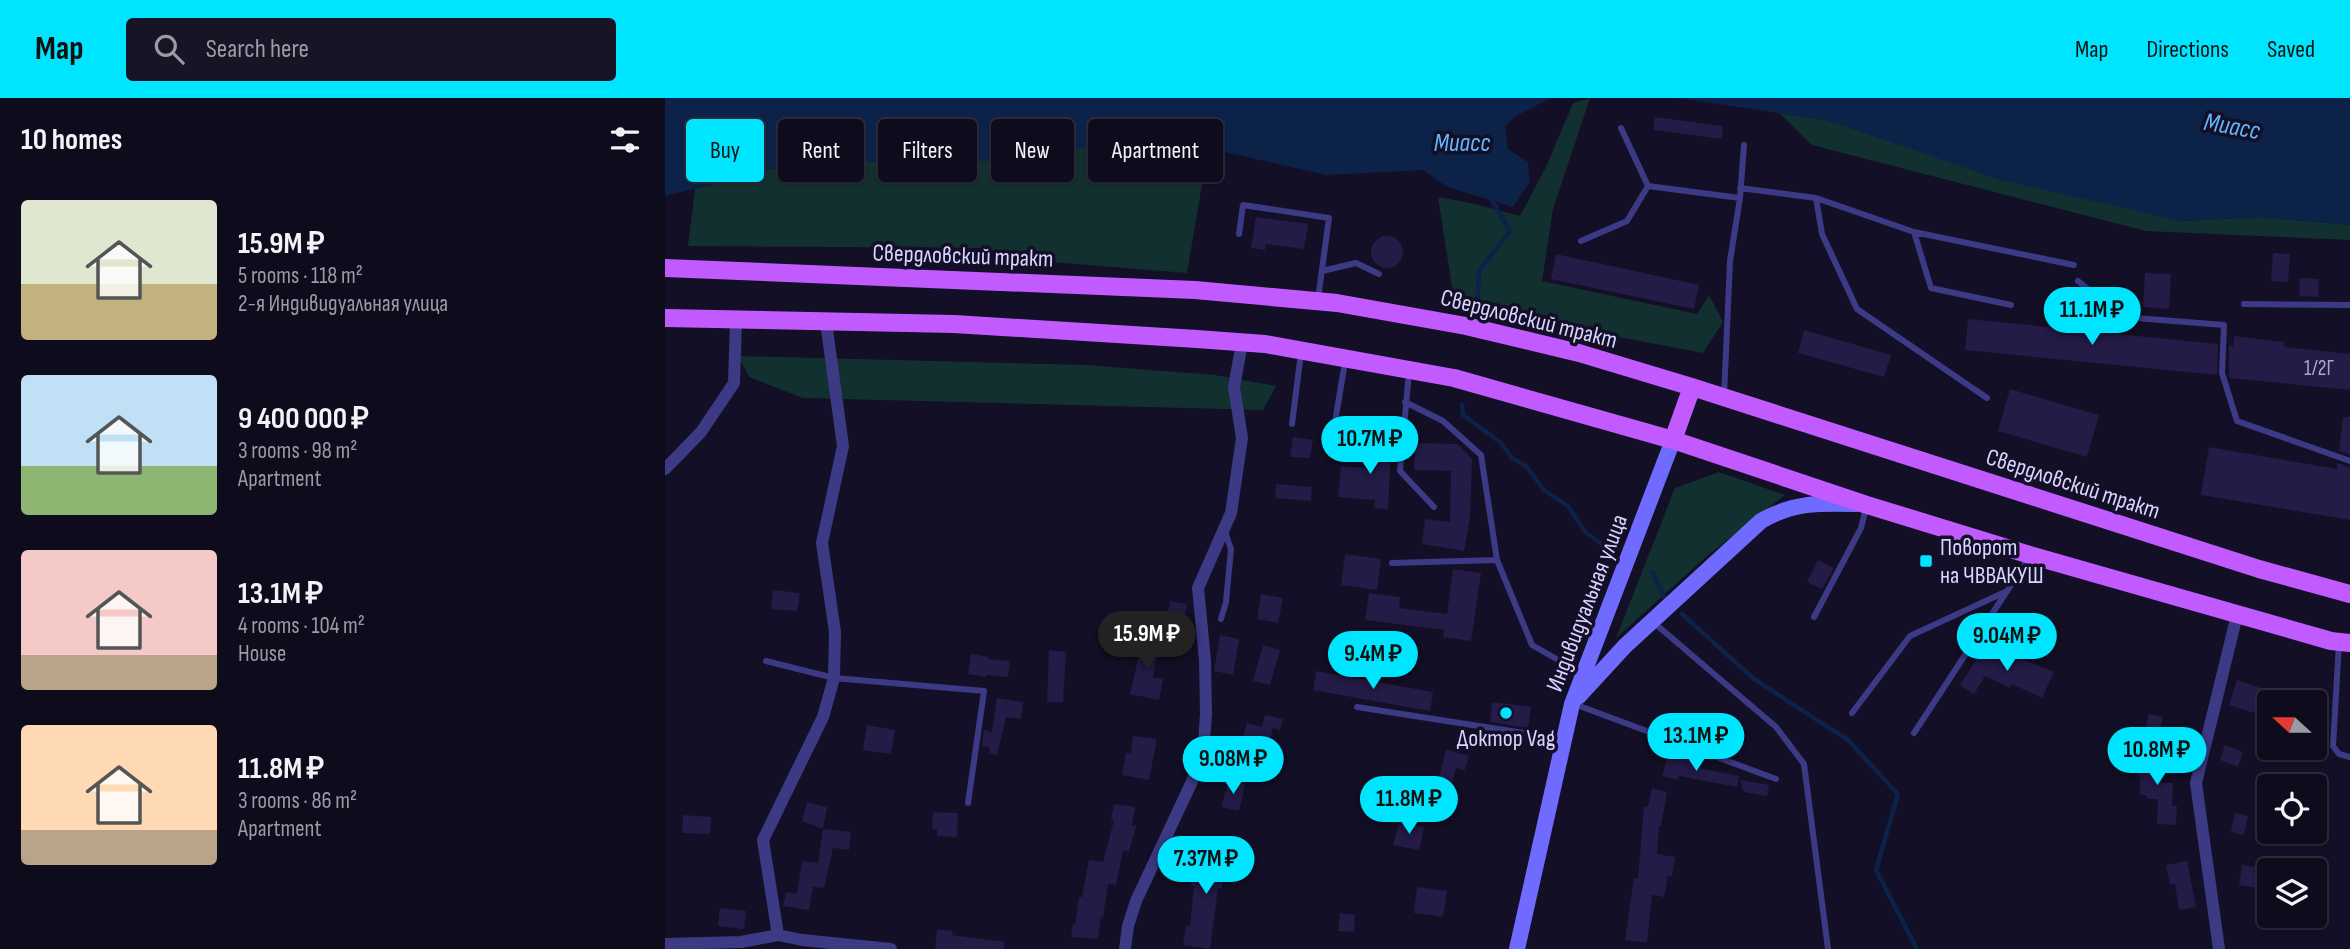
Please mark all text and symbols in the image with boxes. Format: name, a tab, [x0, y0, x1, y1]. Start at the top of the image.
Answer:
search box	[126, 18, 616, 81]
text: Map	[35, 29, 84, 69]
icon: search	[150, 30, 188, 68]
text: Search here	[206, 34, 309, 65]
text: Map	[2075, 35, 2108, 64]
text: Directions	[2146, 35, 2229, 64]
text: Saved	[2267, 35, 2315, 64]
water label: Миасс	[2201, 107, 2263, 147]
chip: Buy	[686, 119, 764, 182]
chip: Rent	[778, 119, 864, 182]
chip: Filters	[878, 119, 977, 182]
chip: New	[991, 119, 1074, 182]
chip: Apartment	[1088, 119, 1223, 182]
icon: filters	[606, 121, 644, 159]
text: 10 homes	[21, 122, 122, 158]
water label: Миасс	[1434, 128, 1491, 159]
text: 15.9M ₽	[238, 226, 325, 262]
icon: home	[77, 228, 161, 312]
street label: Свердловский тракт	[872, 238, 1054, 274]
text: 5 rooms · 118 m²	[238, 262, 363, 290]
street label: Свердловский тракт	[1438, 283, 1620, 355]
pin: 11.1M ₽	[2027, 288, 2157, 347]
text: 2-я Индивидуальная улица	[238, 290, 448, 318]
text: 11.1M ₽	[2060, 296, 2124, 324]
house number: 1/2Г	[2304, 356, 2334, 381]
text: 9 400 000 ₽	[238, 401, 369, 437]
icon: home	[77, 403, 161, 487]
pin: 10.7M ₽	[1305, 416, 1435, 476]
text: 10.7M ₽	[1337, 425, 1403, 453]
text: 3 rooms · 98 m²	[238, 437, 357, 465]
street label: Свердловский тракт	[1982, 442, 2164, 526]
text: Apartment	[238, 465, 322, 493]
street label: Индивидуальная улица	[1540, 510, 1634, 696]
place label: Поворот на ЧВВАКУШ	[1940, 533, 2044, 590]
marker: Поворот на ЧВВАКУШ	[1918, 553, 1934, 569]
text: 13.1M ₽	[238, 576, 323, 612]
icon: home	[77, 578, 161, 662]
text: 4 rooms · 104 m²	[238, 612, 365, 640]
pin: 15.9M ₽	[1082, 612, 1212, 671]
pin: 9.04M ₽	[1942, 614, 2072, 673]
text: 15.9M ₽	[1114, 620, 1180, 648]
text: 9.04M ₽	[1973, 622, 2041, 650]
pin: 9.4M ₽	[1316, 632, 1430, 691]
text: House	[238, 640, 286, 668]
text: 9.4M ₽	[1344, 640, 1402, 668]
north arrow	[2257, 690, 2327, 760]
map controls	[2257, 690, 2327, 928]
marker: Доктор Vag	[1498, 705, 1514, 721]
pin: 13.1M ₽	[1631, 714, 1761, 773]
text: 13.1M ₽	[1663, 722, 1729, 750]
place label: Доктор Vag	[1457, 724, 1555, 753]
pin: 10.8M ₽	[2092, 728, 2222, 787]
pin: 9.08M ₽	[1168, 736, 1298, 796]
text: 10.8M ₽	[2124, 736, 2191, 764]
text: 9.08M ₽	[1199, 745, 1267, 773]
text: 11.8M ₽	[238, 751, 324, 787]
icon: home	[77, 753, 161, 837]
button: locate	[2257, 774, 2327, 844]
pin: 11.8M ₽	[1344, 776, 1474, 836]
text: 11.8M ₽	[1376, 785, 1442, 813]
text: 3 rooms · 86 m²	[238, 787, 357, 815]
text: Apartment	[238, 815, 322, 843]
pin: 7.37M ₽	[1141, 836, 1271, 896]
text: 7.37M ₽	[1174, 845, 1238, 873]
button: layers	[2257, 858, 2327, 928]

